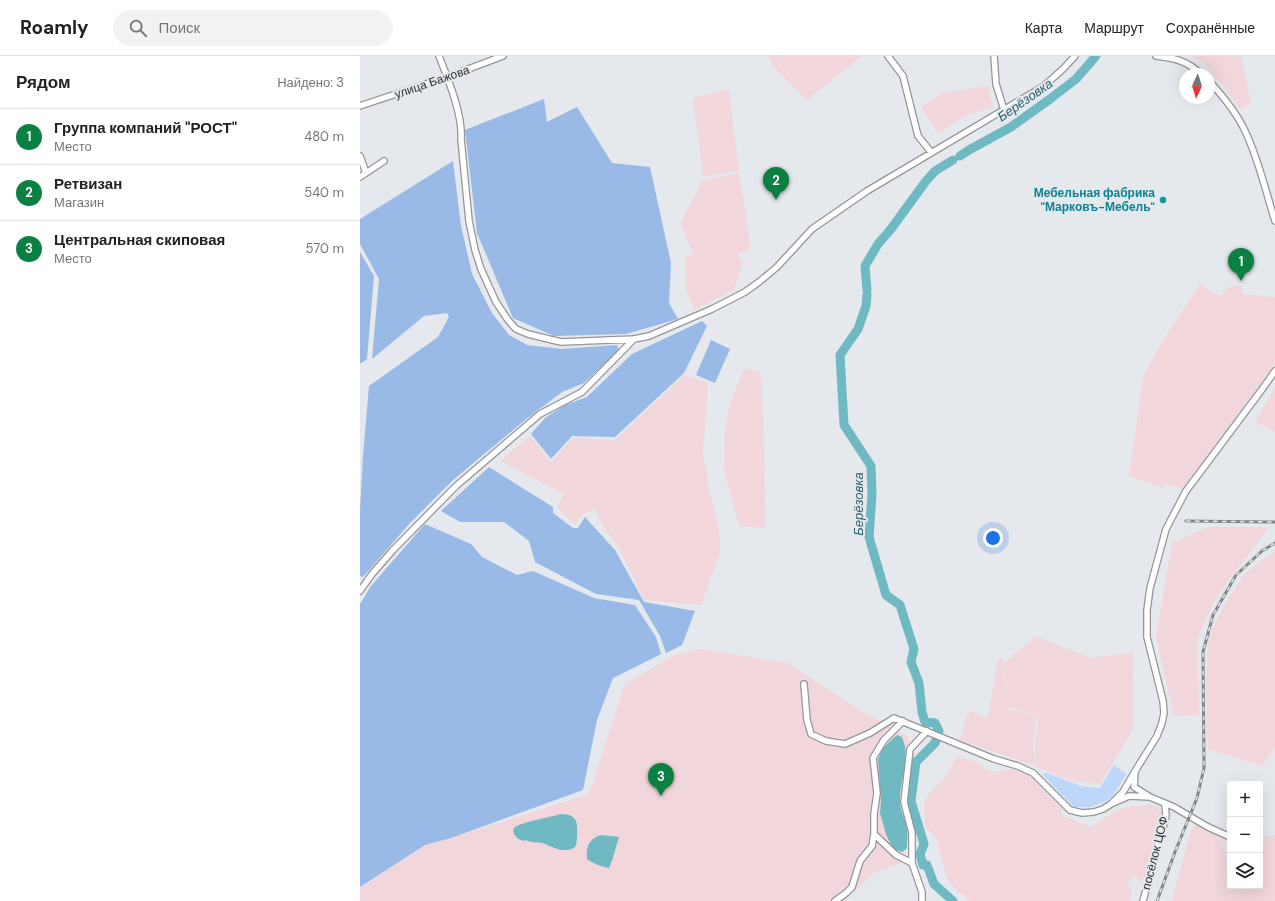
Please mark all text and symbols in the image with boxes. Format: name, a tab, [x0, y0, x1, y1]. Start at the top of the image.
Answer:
search box	[113, 10, 393, 46]
text: Roamly	[20, 15, 89, 40]
icon: search	[127, 17, 149, 39]
text: Поиск	[159, 18, 200, 38]
text: Карта	[1025, 19, 1062, 37]
text: Маршрут	[1084, 19, 1144, 37]
text: Сохранённые	[1166, 19, 1255, 37]
street label: улица Бажова	[392, 62, 472, 102]
north arrow	[1179, 68, 1215, 104]
text: Рядом	[16, 71, 71, 93]
text: Найдено: 3	[277, 74, 344, 91]
water label: Берёзовка	[994, 75, 1056, 125]
text: Группа компаний "РОСТ"	[54, 118, 237, 138]
text: 1	[27, 128, 31, 145]
text: 480 m	[304, 128, 344, 145]
text: Место	[54, 138, 92, 155]
pin: 2	[763, 167, 789, 200]
text: Ретвизан	[54, 174, 122, 194]
text: 2	[25, 184, 33, 201]
text: 540 m	[304, 184, 344, 201]
place label: Мебельная фабрика "Марковъ-Мебель"	[1034, 185, 1155, 215]
text: Магазин	[54, 194, 104, 211]
marker: Мебельная фабрика "Марковъ-Мебель"	[1158, 195, 1168, 205]
text: Центральная скиповая	[54, 230, 225, 250]
text: 3	[25, 240, 33, 257]
text: 570 m	[306, 240, 344, 257]
pin: 1	[1228, 248, 1254, 281]
text: Место	[54, 250, 92, 267]
water label: Берёзовка	[850, 472, 867, 536]
your location	[983, 528, 1003, 548]
pin: 3	[648, 763, 674, 796]
map controls	[1227, 781, 1263, 889]
button: +	[1227, 781, 1263, 817]
street label: посёлок ЦОФ	[1138, 815, 1172, 891]
button: −	[1227, 817, 1263, 853]
button: layers	[1227, 853, 1263, 889]

